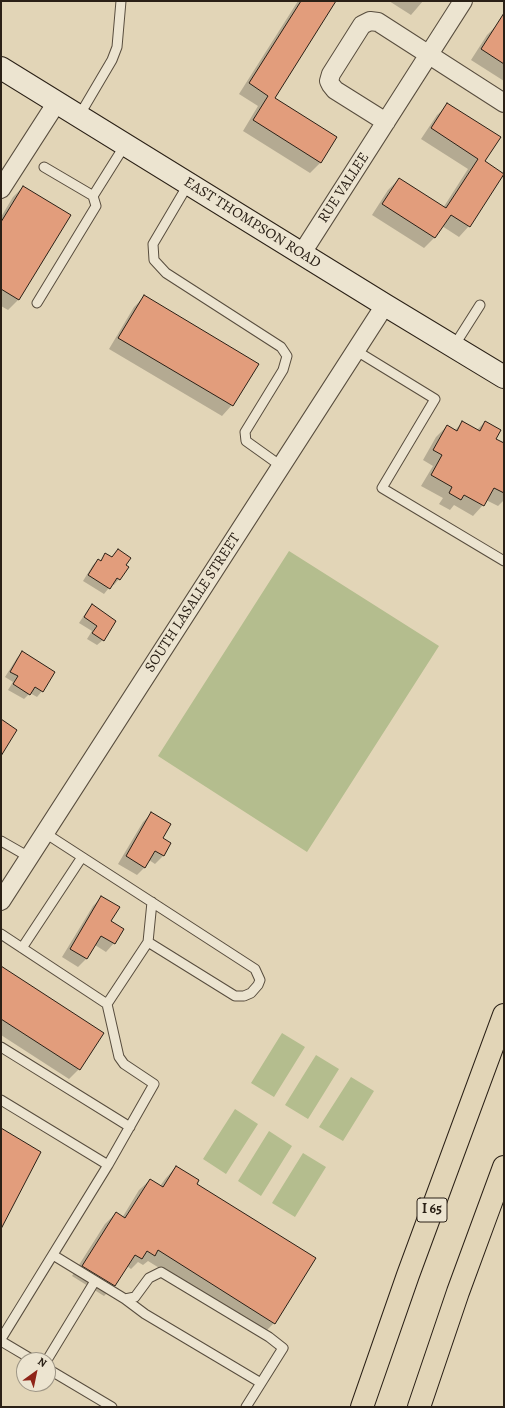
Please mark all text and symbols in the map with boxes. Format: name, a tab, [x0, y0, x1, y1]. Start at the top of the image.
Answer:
street label: RUE VALLEE	[315, 149, 373, 227]
street label: EAST THOMPSON ROAD	[180, 173, 324, 273]
street label: SOUTH LASALLE STREET	[141, 530, 245, 676]
road number: I 65	[417, 1198, 447, 1222]
north arrow	[16, 1352, 56, 1392]
text: N	[35, 1354, 50, 1371]

